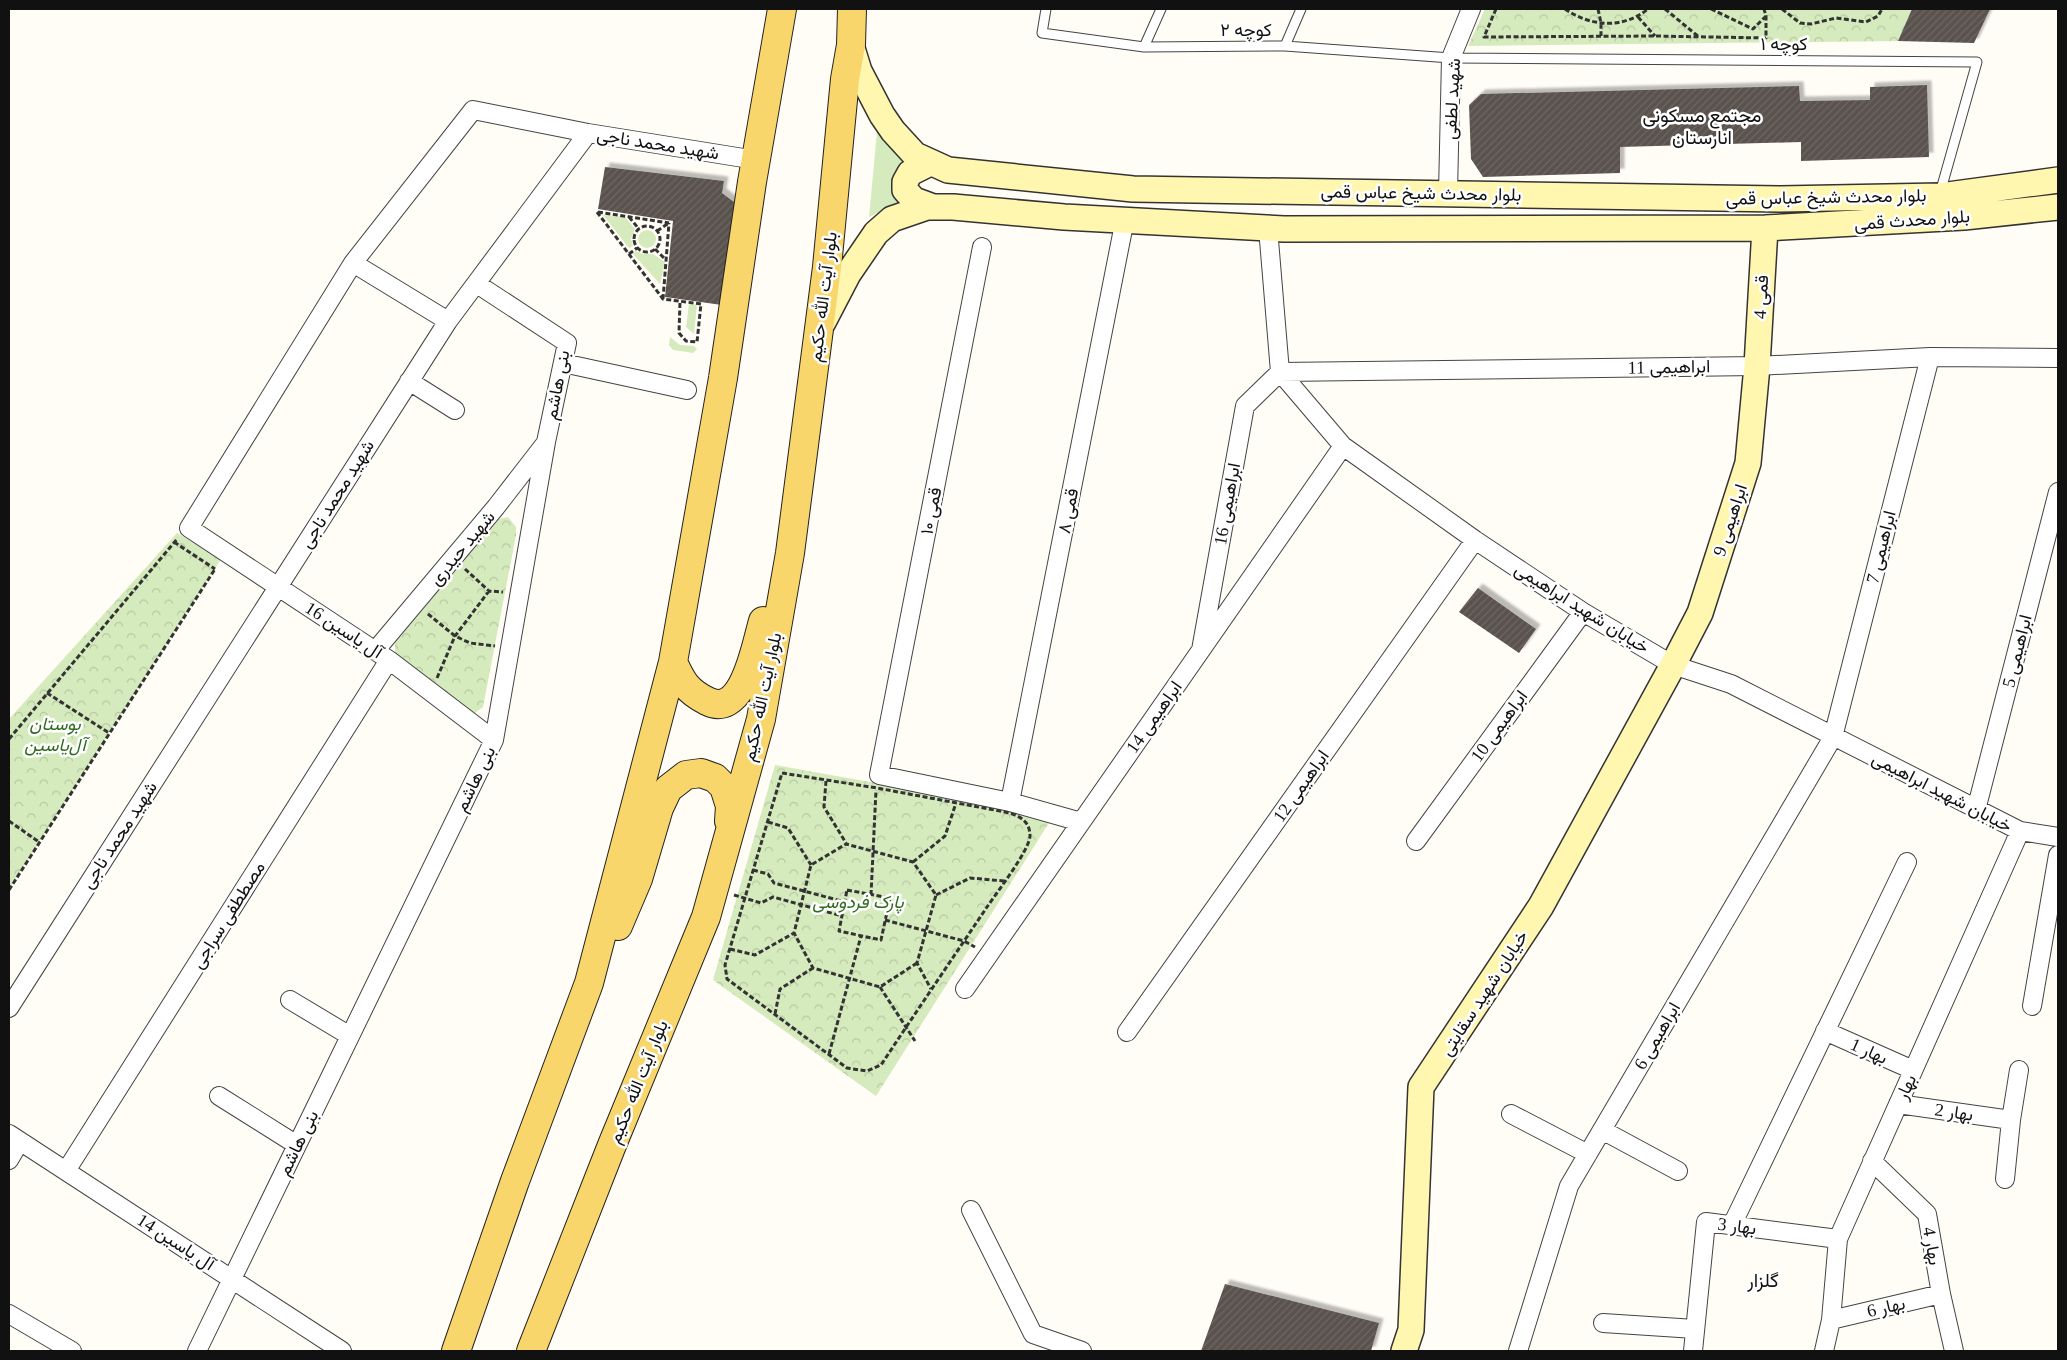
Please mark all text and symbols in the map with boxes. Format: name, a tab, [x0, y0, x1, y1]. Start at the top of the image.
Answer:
street label: کوچه ۲	[1220, 20, 1272, 42]
street label: کوچه ۱	[1760, 34, 1808, 56]
street label: شهید لطفی	[1440, 58, 1465, 140]
district label: مجتمع مسکونی انارستان	[1642, 105, 1762, 149]
street label: شهید محمد ناجی	[595, 124, 721, 165]
street label: بلوار محدث شیخ عباس قمی	[1320, 181, 1522, 207]
street label: بلوار محدث شیخ عباس قمی	[1725, 185, 1927, 211]
street label: بلوار محدث قمی	[1853, 206, 1971, 235]
street label: بلوار آیت الله حکیم	[804, 231, 843, 364]
street label: قمی 4	[1750, 275, 1773, 320]
street label: بنی هاشم	[540, 349, 575, 422]
street label: ابراهیمی 11	[1628, 356, 1710, 379]
street label: شهید محمد ناجی	[296, 436, 379, 552]
street label: ابراهیمی 16	[1210, 461, 1245, 547]
street label: ابراهیمی 9	[1709, 482, 1752, 559]
street label: قمی ۱۰	[917, 486, 946, 537]
street label: قمی ۸	[1054, 487, 1083, 535]
street label: شهید حیدری	[425, 507, 500, 590]
street label: ابراهیمی 7	[1862, 509, 1901, 586]
street label: خیابان شهید ابراهیمی	[1511, 559, 1653, 658]
street label: آل یاسین 16	[301, 598, 388, 664]
street label: ابراهیمی 5	[1998, 613, 2037, 690]
street label: بلوار آیت الله حکیم	[738, 631, 787, 764]
street label: ابراهیمی 14	[1122, 677, 1187, 757]
street label: ابراهیمی 10	[1466, 686, 1532, 766]
park label: بوستان آل‌یاسین	[24, 714, 91, 756]
street label: بنی هاشم	[451, 743, 501, 816]
street label: ابراهیمی 12	[1269, 746, 1334, 826]
street label: خیابان شهید ابراهیمی	[1868, 748, 2015, 837]
street label: شهید محمد ناجی	[77, 778, 162, 893]
street label: مصططفی سراجی	[187, 858, 270, 973]
park label: پارک فردوسی	[812, 892, 904, 914]
street label: خیابان شهید سقایتی	[1436, 927, 1533, 1060]
street label: ابراهیمی 6	[1630, 999, 1685, 1074]
street label: بلوار آیت الله حکیم	[603, 1017, 674, 1147]
street label: بهار 1	[1847, 1034, 1891, 1069]
street label: بهار	[1891, 1071, 1921, 1104]
street label: بهار 2	[1933, 1099, 1975, 1126]
street label: بنی هاشم	[274, 1107, 324, 1180]
street label: آل یاسین 14	[133, 1210, 220, 1276]
street label: بهار 3	[1716, 1214, 1757, 1239]
street label: بهار 4	[1918, 1225, 1945, 1267]
district label: گلزار	[1746, 1270, 1779, 1292]
street label: بهار 6	[1865, 1293, 1907, 1322]

